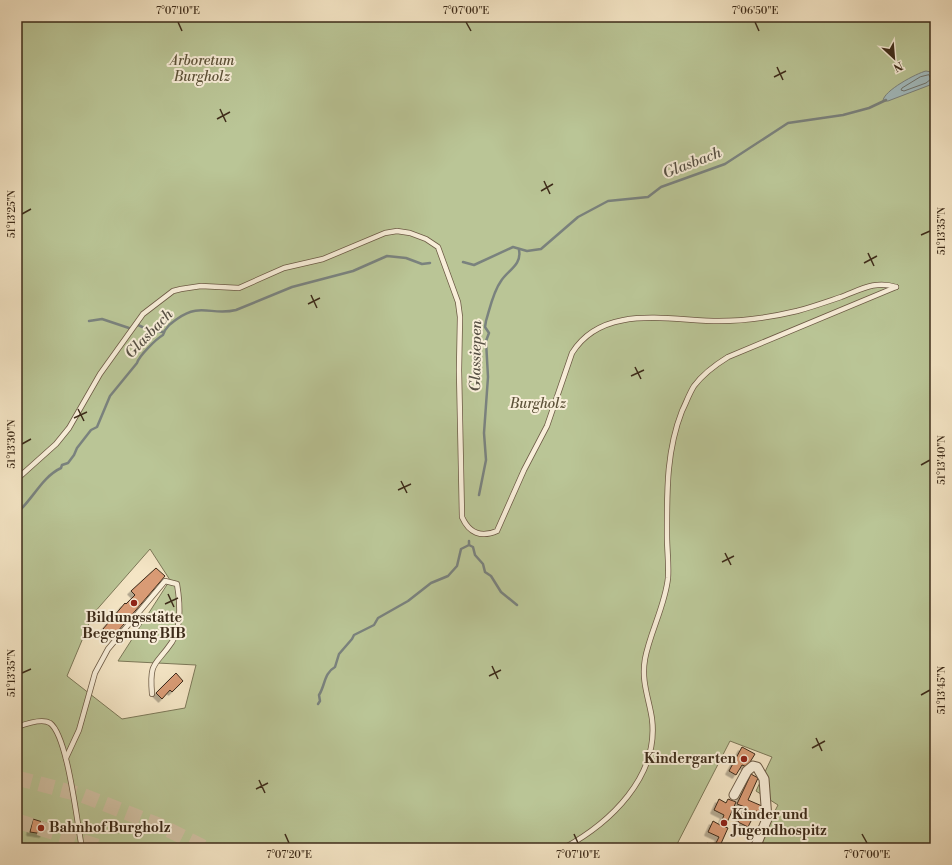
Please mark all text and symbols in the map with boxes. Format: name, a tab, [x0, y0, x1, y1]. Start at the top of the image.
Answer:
text: 7°07'10"E	[156, 5, 200, 17]
text: 7°07'00"E	[443, 5, 489, 17]
text: 7°06'50"E	[732, 5, 778, 17]
north arrow	[874, 38, 914, 78]
park label: Arboretum Burgholz	[168, 52, 235, 86]
text: N	[891, 58, 905, 74]
water label: Glasbach	[660, 143, 725, 183]
text: 51°13'25"N	[6, 189, 18, 238]
text: 51°13'35"N	[936, 206, 948, 255]
water label: Glasbach	[121, 305, 178, 363]
water label: Glassiepen	[466, 320, 486, 392]
park label: Burgholz	[509, 395, 567, 413]
text: 51°13'30"N	[6, 419, 18, 469]
text: 51°13'40"N	[936, 435, 948, 485]
marker: Bildungsstätte Begegnung BIB	[129, 598, 139, 608]
place label: Bildungsstätte Begegnung BIB	[82, 609, 186, 643]
text: 51°13'35"N	[6, 648, 18, 697]
text: 51°13'45"N	[936, 665, 948, 714]
place label: Kindergarten	[644, 750, 736, 768]
marker: Kindergarten	[739, 754, 749, 764]
place label: Kinder und Jugendhospitz	[730, 806, 827, 840]
marker: Kinder und Jugendhospitz	[719, 818, 729, 828]
place label: Bahnhof Burgholz	[49, 819, 171, 837]
marker: Bahnhof Burgholz	[36, 823, 46, 833]
text: 7°07'20"E	[266, 849, 312, 861]
text: 7°07'10"E	[556, 849, 600, 861]
text: 7°07'00"E	[844, 849, 890, 861]

